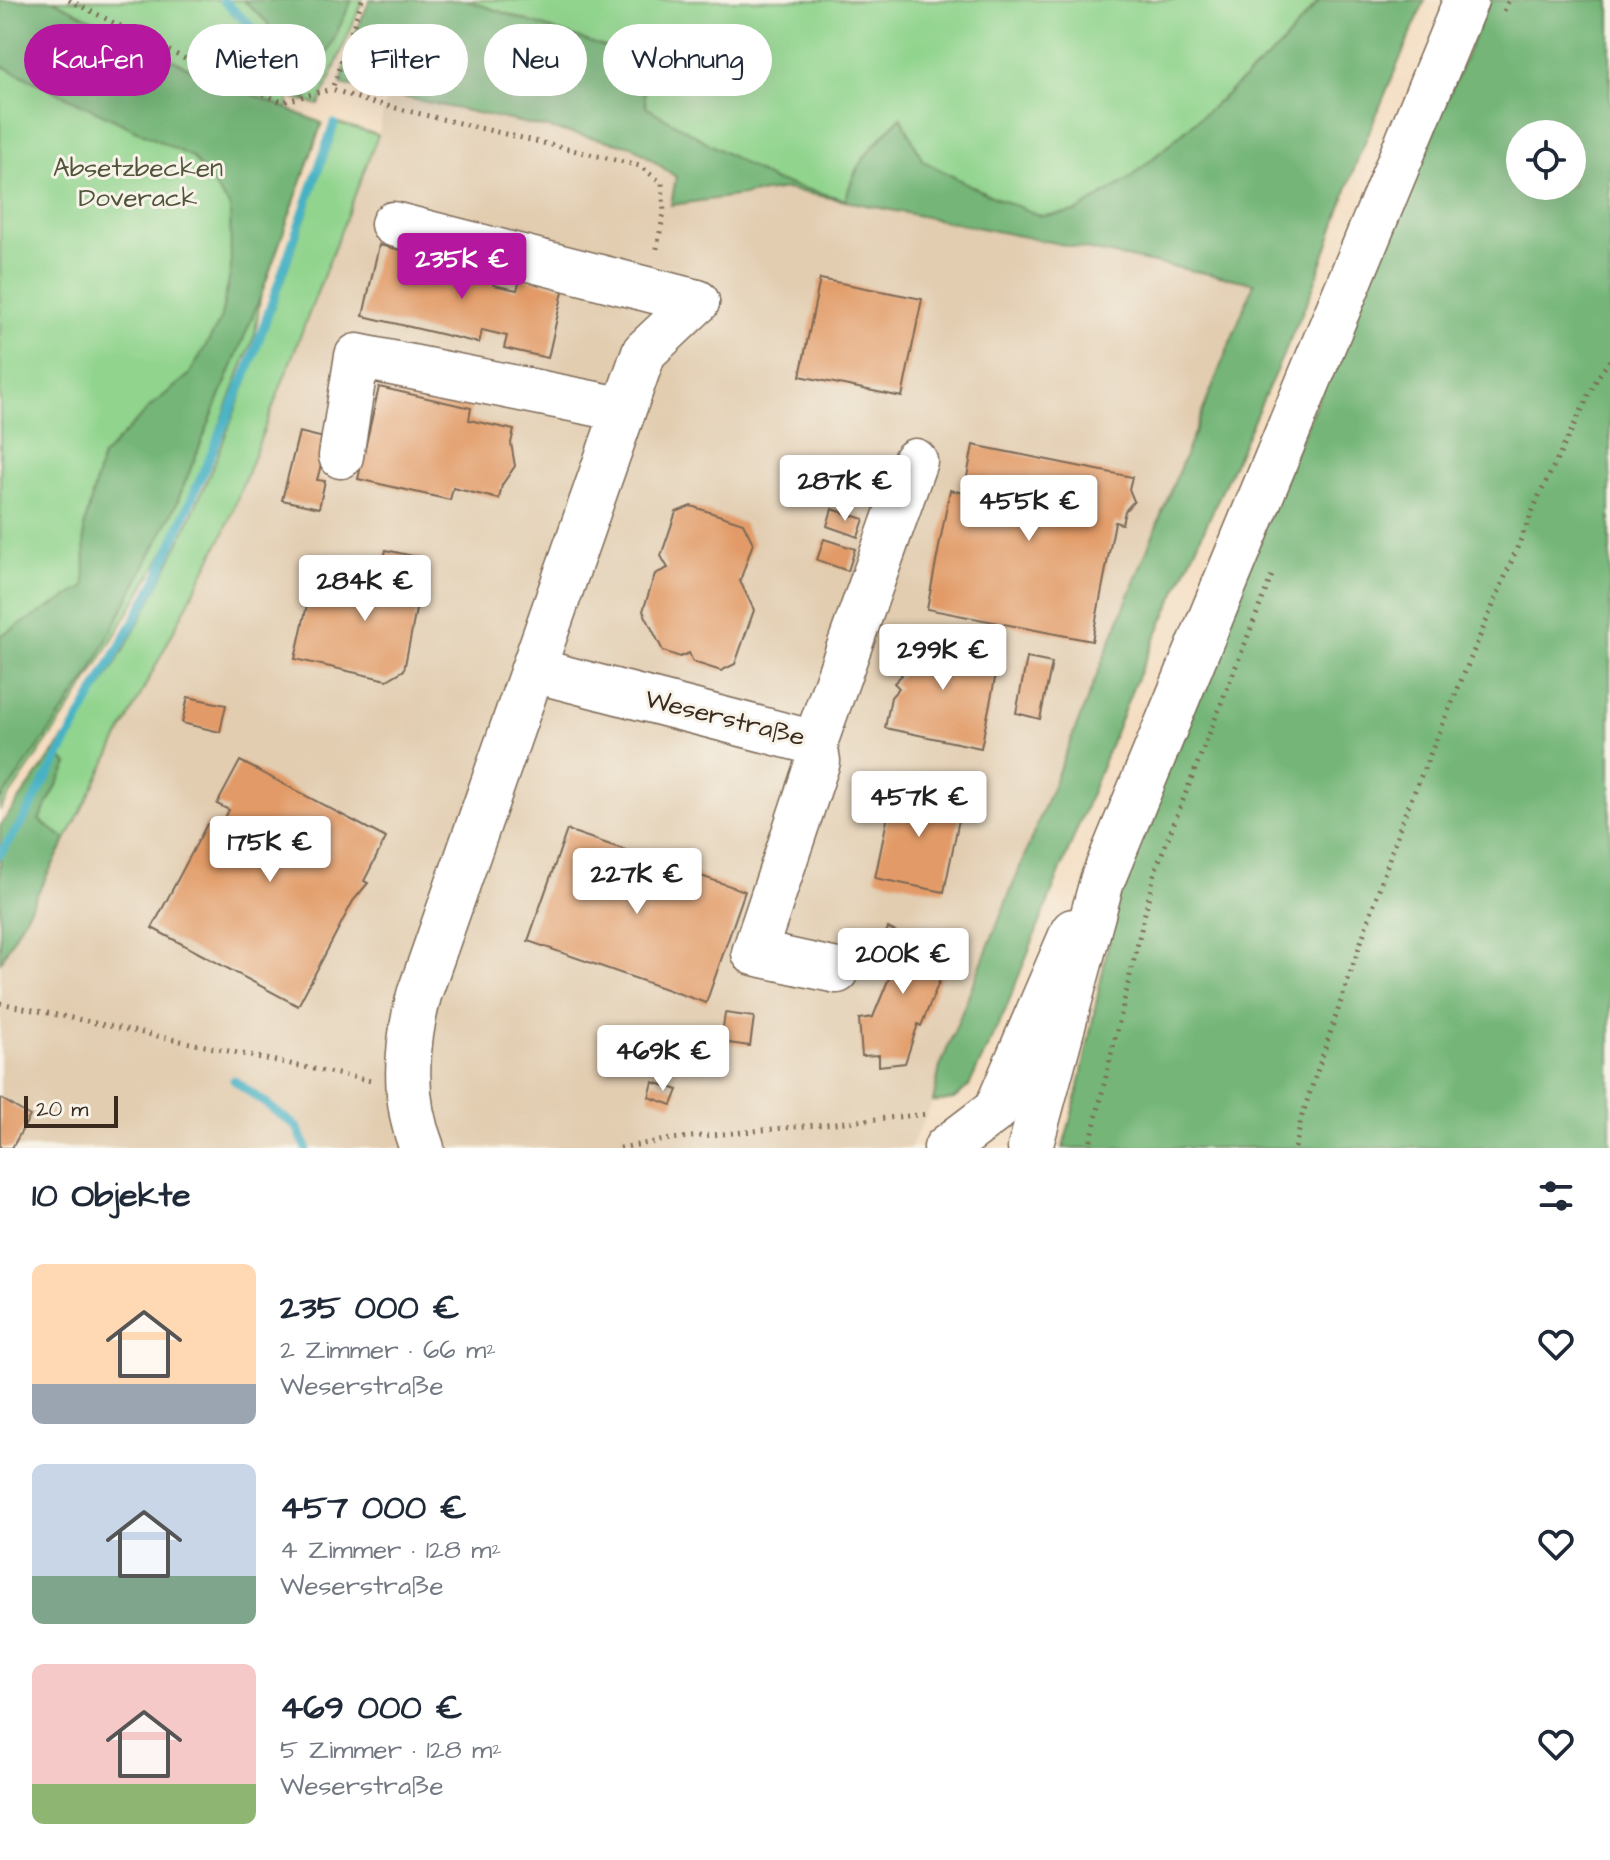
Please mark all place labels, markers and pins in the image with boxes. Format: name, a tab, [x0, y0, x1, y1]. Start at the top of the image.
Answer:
pin: 235K €	[397, 233, 527, 301]
pin: 287K €	[780, 455, 910, 523]
pin: 455K €	[964, 475, 1094, 543]
pin: 284K €	[300, 555, 430, 623]
pin: 299K €	[878, 624, 1008, 692]
pin: 457K €	[854, 771, 984, 839]
pin: 175K €	[205, 816, 335, 884]
pin: 227K €	[572, 848, 702, 916]
pin: 200K €	[838, 928, 968, 996]
pin: 469K €	[598, 1025, 728, 1093]

